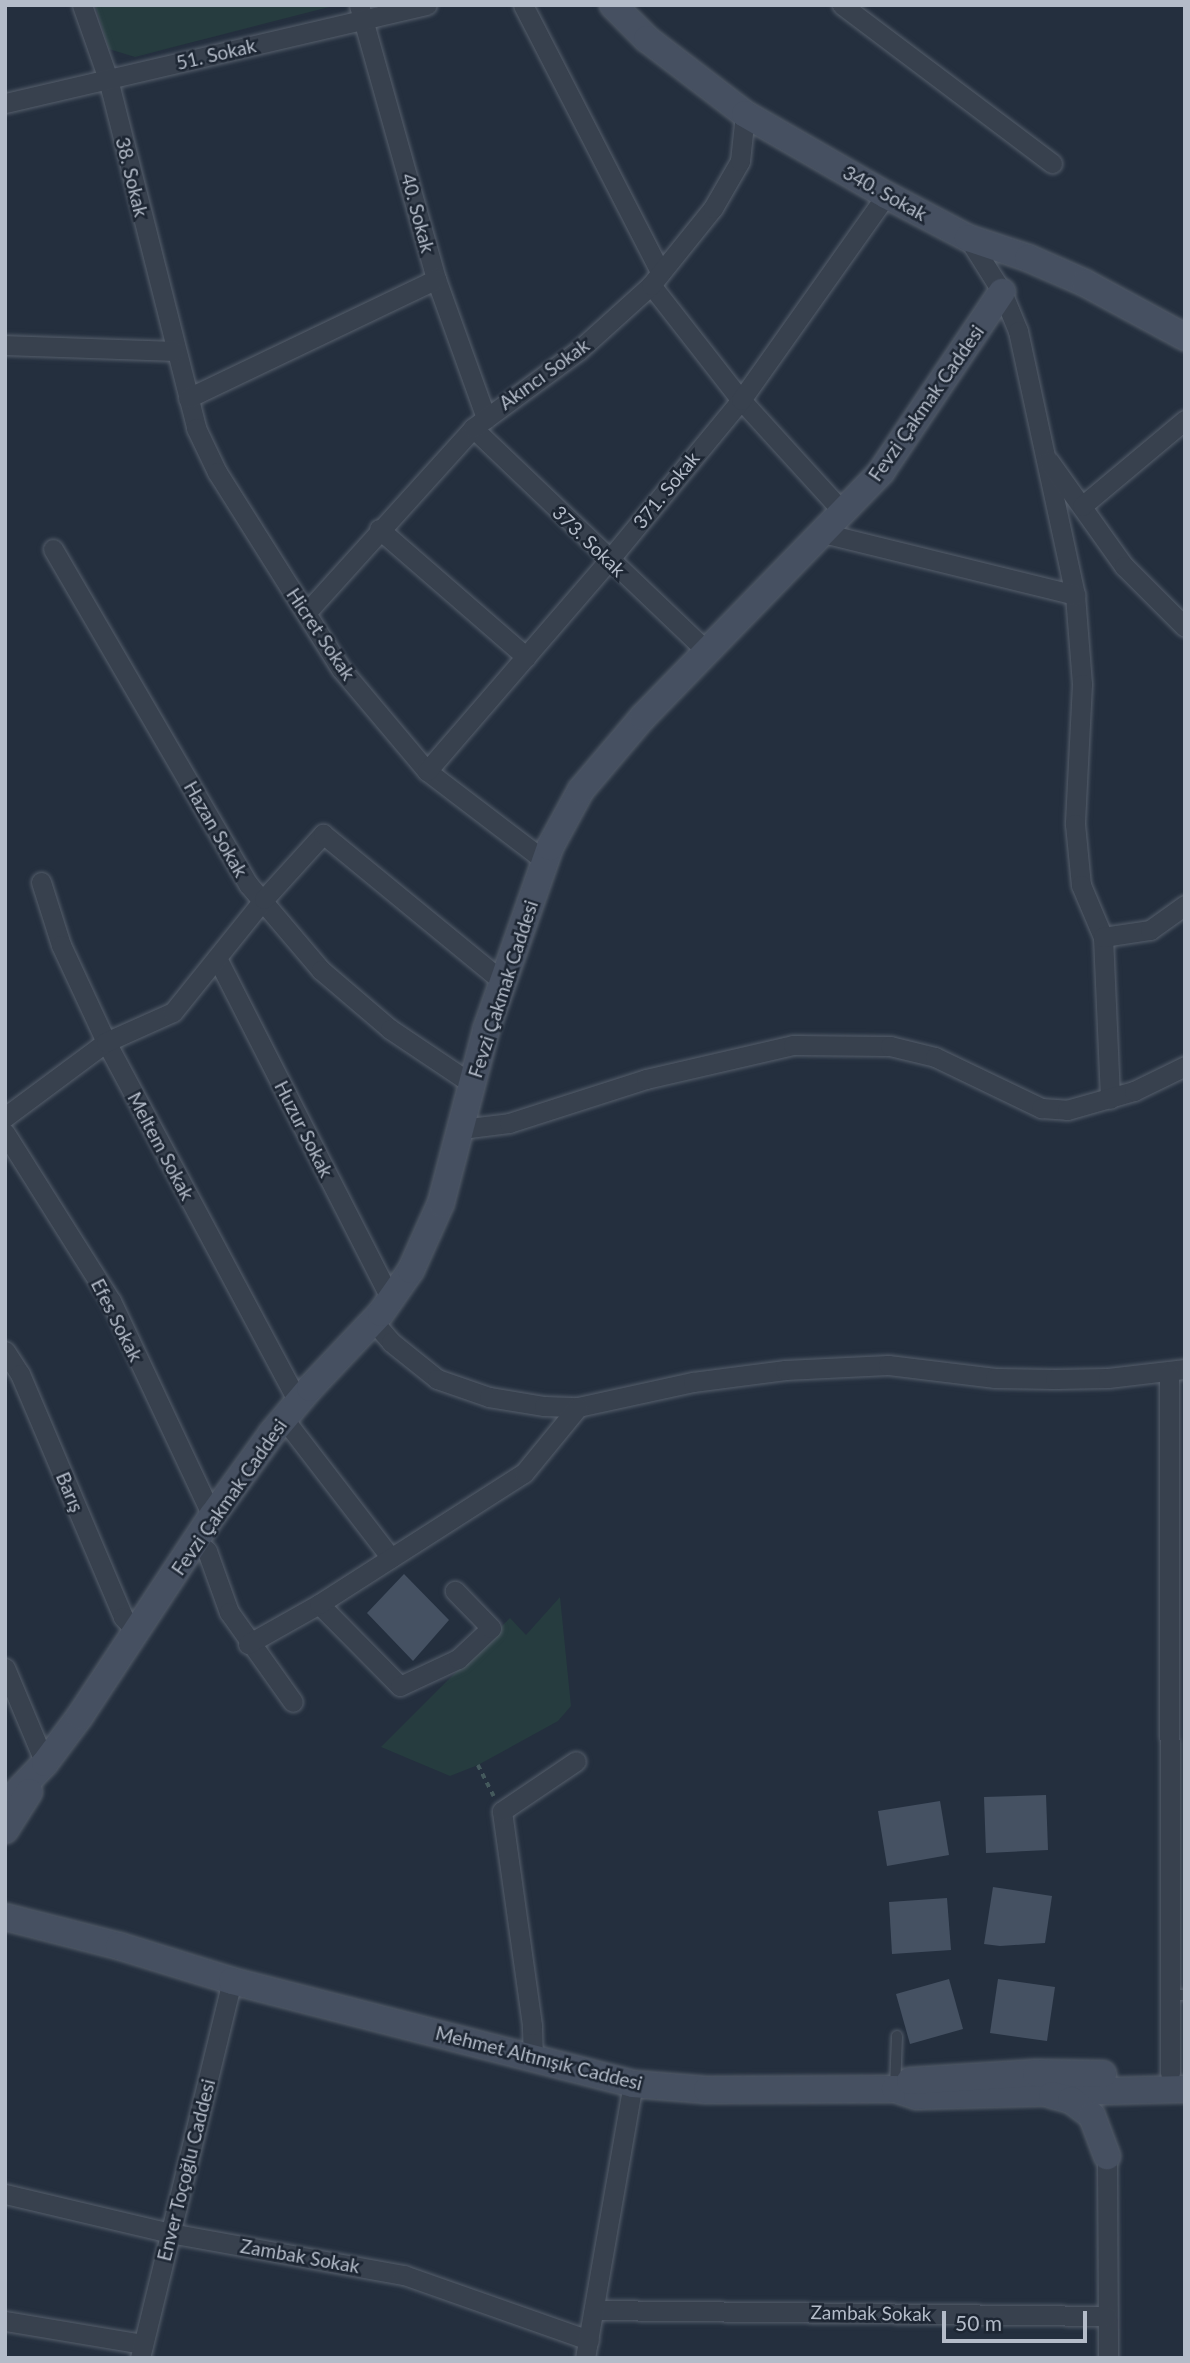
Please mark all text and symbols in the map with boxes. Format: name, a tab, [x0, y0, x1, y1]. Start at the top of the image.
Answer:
street label: 51. Sokak	[174, 34, 258, 74]
street label: 38. Sokak	[111, 135, 153, 219]
street label: 340. Sokak	[839, 161, 931, 225]
street label: 40. Sokak	[396, 171, 440, 255]
street label: Fevzi Çakmak Caddesi	[864, 321, 988, 485]
street label: Akıncı Sokak	[494, 334, 594, 414]
street label: 371. Sokak	[628, 447, 704, 533]
street label: 373. Sokak	[548, 501, 630, 581]
street label: Hicret Sokak	[282, 584, 360, 684]
street label: Hazan Sokak	[179, 777, 253, 881]
street label: Fevzi Çakmak Caddesi	[464, 897, 542, 1081]
street label: Huzur Sokak	[270, 1077, 338, 1181]
street label: Meltem Sokak	[123, 1088, 199, 1204]
street label: Efes Sokak	[86, 1275, 148, 1365]
street label: Fevzi Çakmak Caddesi	[167, 1415, 291, 1579]
street label: Barış	[51, 1469, 89, 1515]
street label: Mehmet Altınışık Caddesi	[433, 2021, 645, 2095]
street label: Enver Toçoğlu Caddesi	[152, 2076, 220, 2264]
street label: Zambak Sokak	[239, 2234, 361, 2278]
scale bar	[945, 2296, 1090, 2340]
street label: Zambak Sokak	[810, 2301, 932, 2325]
text: 50 m	[955, 2310, 1002, 2335]

